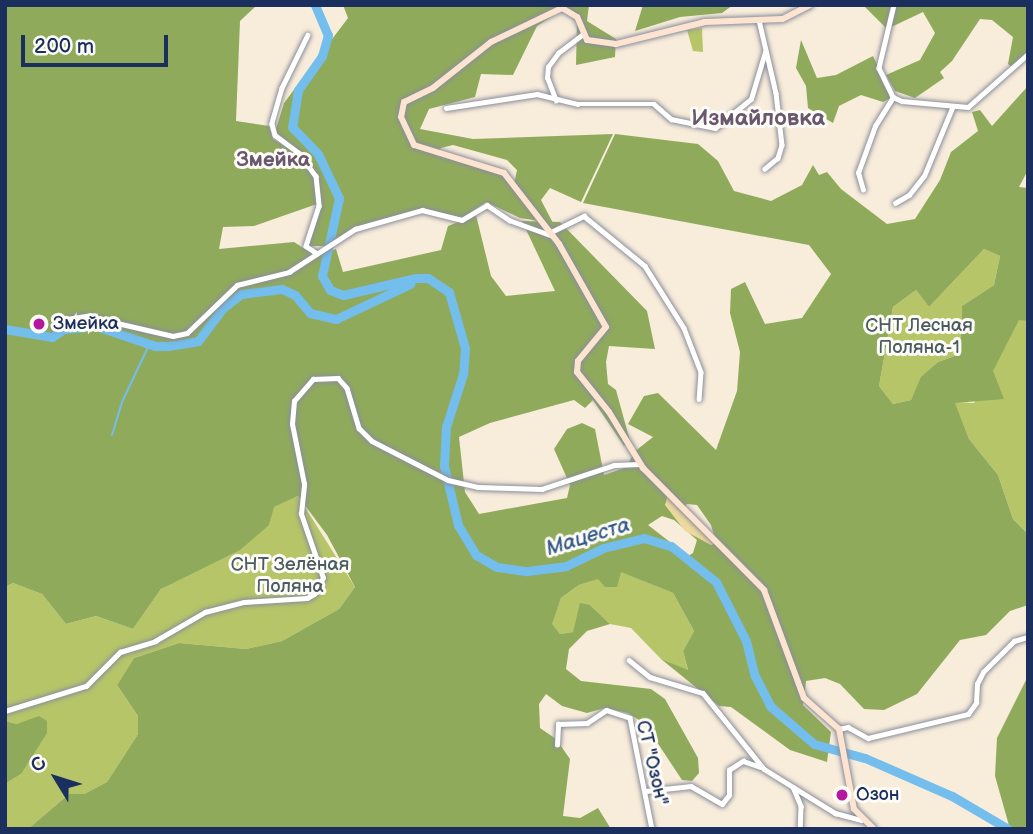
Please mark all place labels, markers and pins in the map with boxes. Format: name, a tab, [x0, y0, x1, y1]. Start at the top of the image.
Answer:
place label: Змейка	[53, 313, 119, 335]
marker: Змейка	[31, 316, 47, 332]
place label: Озон	[856, 784, 899, 806]
marker: Озон	[834, 787, 850, 803]

